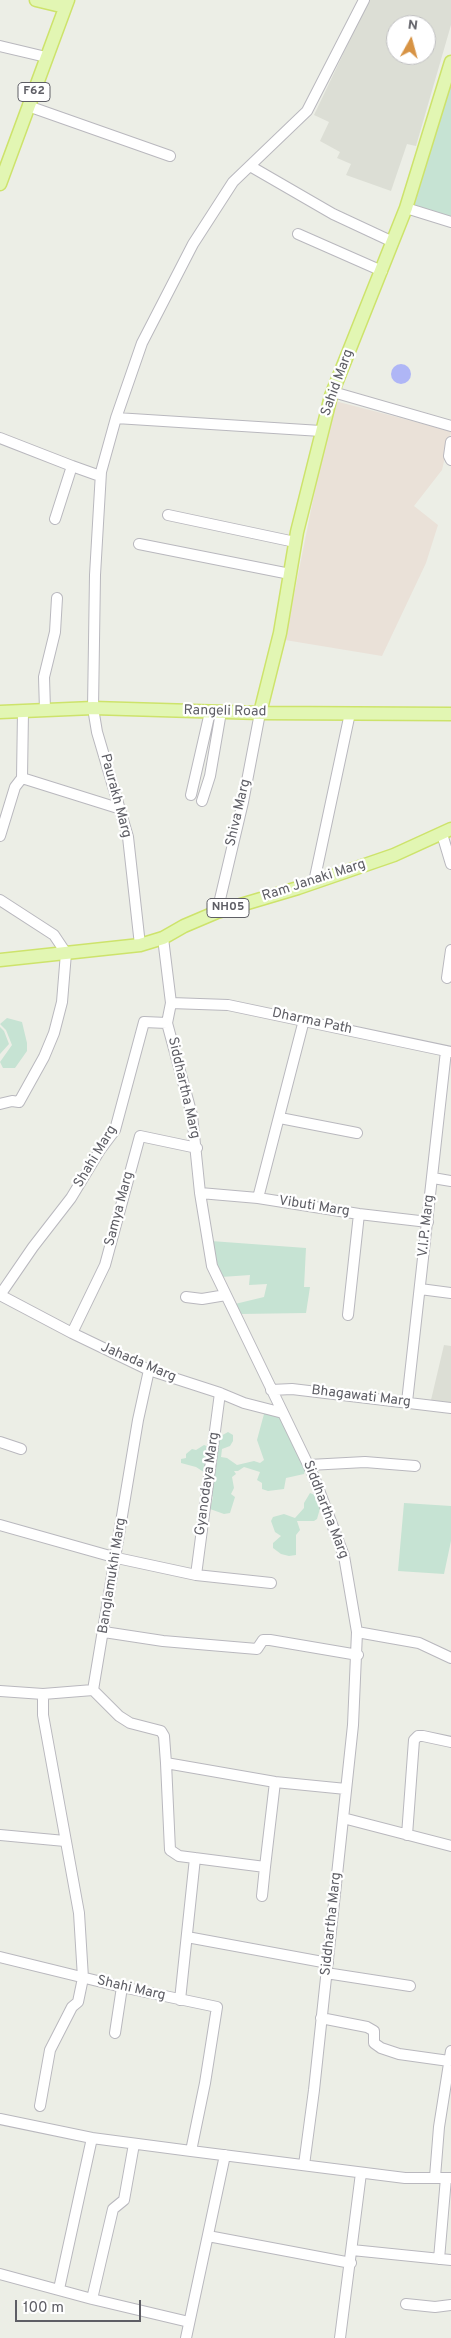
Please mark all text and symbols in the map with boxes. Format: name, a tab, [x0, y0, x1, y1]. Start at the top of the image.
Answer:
north arrow	[386, 15, 436, 65]
text: N	[407, 17, 419, 35]
road number: F62	[18, 82, 50, 101]
street label: Sahid Marg	[318, 347, 358, 419]
street label: Rangeli Road	[183, 703, 267, 721]
street label: Paurakh Marg	[96, 752, 134, 840]
street label: Shiva Marg	[223, 778, 255, 848]
street label: Ram Janaki Marg	[260, 856, 368, 906]
road number: NH05	[207, 898, 249, 918]
street label: Dharma Path	[270, 1005, 354, 1039]
street label: Siddhartha Marg	[163, 1036, 203, 1140]
street label: Shahi Marg	[71, 1123, 121, 1191]
street label: Samya Marg	[102, 1170, 138, 1248]
street label: Vibuti Marg	[277, 1193, 351, 1221]
street label: V.I.P. Marg	[415, 1194, 439, 1258]
street label: Jahada Marg	[98, 1340, 178, 1386]
street label: Bhagawati Marg	[310, 1383, 412, 1411]
street label: Gyanodaya Marg	[192, 1431, 224, 1537]
street label: Siddhartha Marg	[299, 1459, 351, 1561]
street label: Banglamukhi Marg	[96, 1517, 130, 1635]
street label: Siddhartha Marg	[318, 1872, 346, 1976]
street label: Shahi Marg	[95, 1973, 167, 2005]
scale bar	[18, 2290, 144, 2322]
text: 100 m	[23, 2299, 64, 2318]

